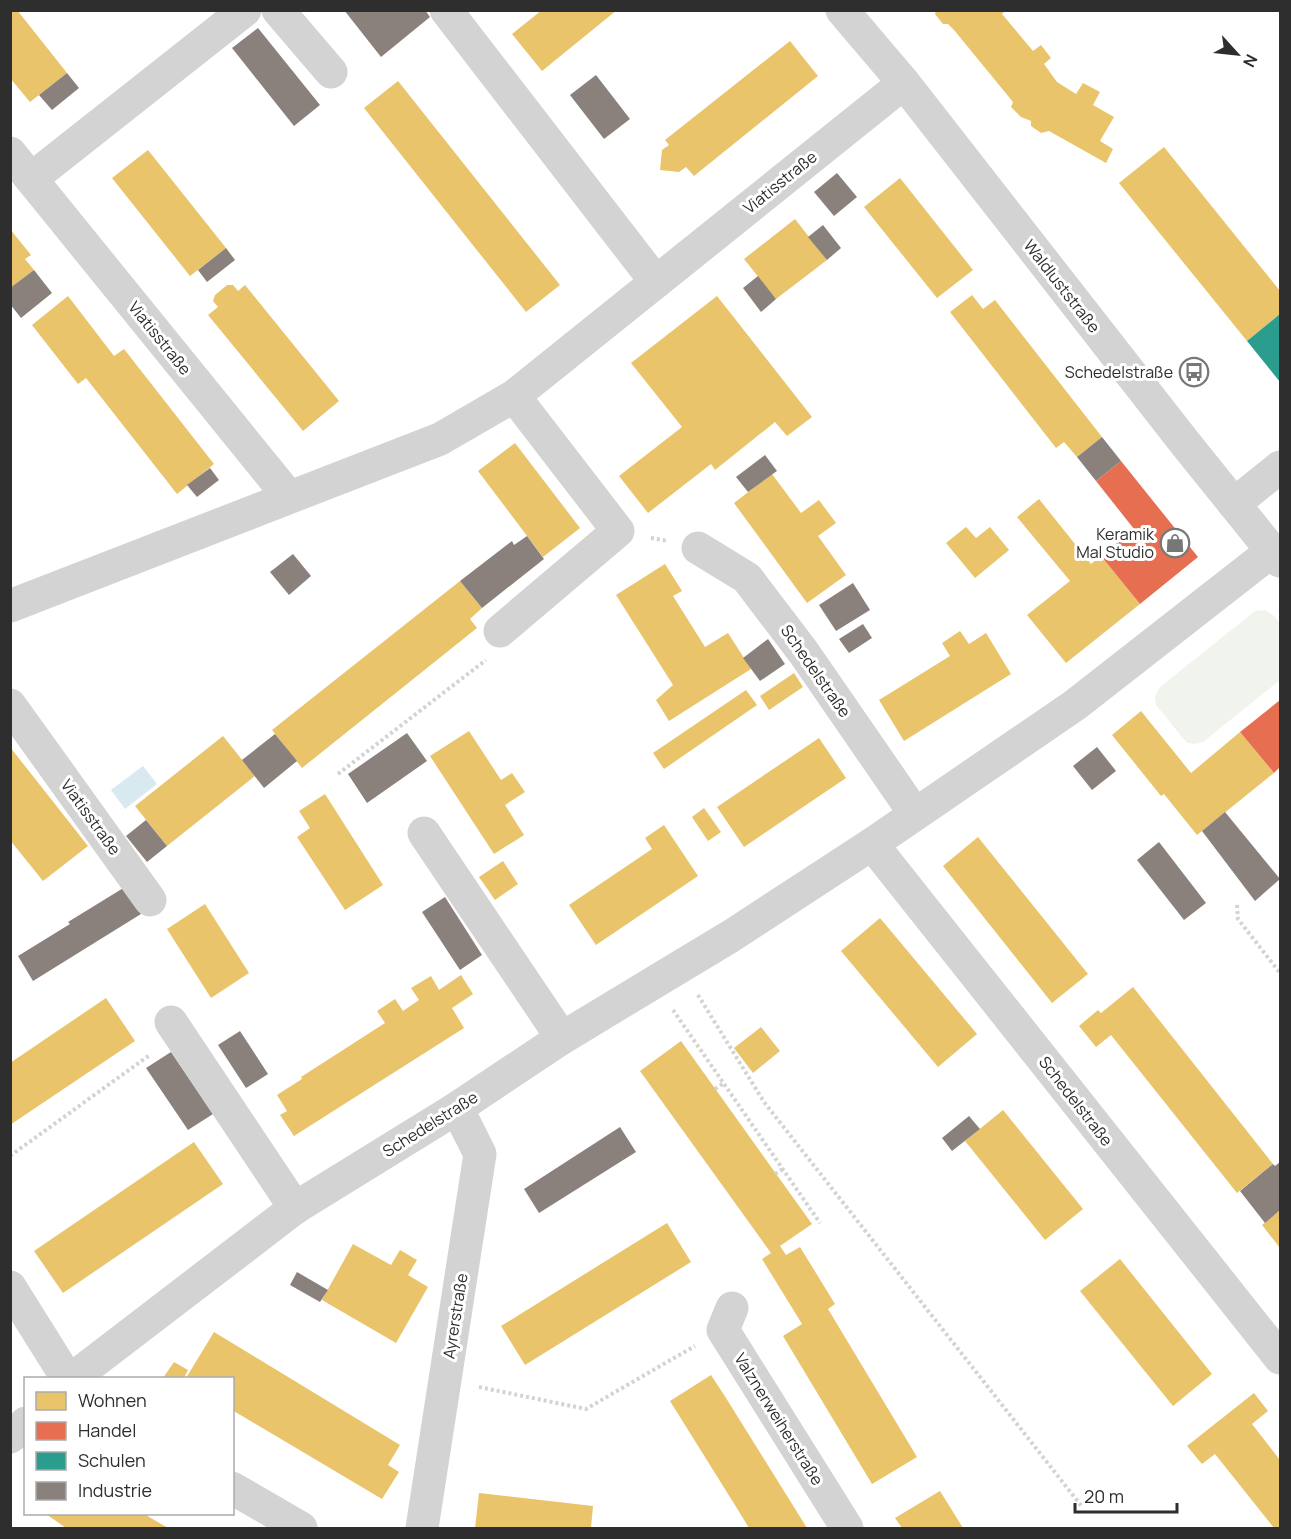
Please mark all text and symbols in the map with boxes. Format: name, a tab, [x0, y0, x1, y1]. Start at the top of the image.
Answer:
north arrow	[1207, 24, 1267, 84]
text: N	[1238, 51, 1263, 71]
street label: Viatisstraße	[739, 146, 821, 218]
street label: Waldluststraße	[1019, 235, 1105, 337]
street label: Viatisstraße	[124, 297, 196, 379]
bus stop icon: Schedelstraße	[1178, 356, 1210, 388]
place label: Schedelstraße	[1065, 361, 1173, 383]
place label: Keramik Mal Studio	[1076, 523, 1155, 563]
shop icon: Keramik Mal Studio	[1159, 527, 1191, 559]
street label: Schedelstraße	[776, 620, 856, 722]
street label: Viatisstraße	[56, 775, 126, 859]
street label: Schedelstraße	[1034, 1052, 1118, 1150]
street label: Schedelstraße	[378, 1086, 482, 1162]
street label: Ayrerstraße	[437, 1272, 473, 1360]
street label: Valznerweiherstraße	[729, 1349, 829, 1489]
legend	[24, 1377, 234, 1515]
text: Wohnen	[78, 1388, 147, 1412]
text: Handel	[78, 1418, 136, 1442]
text: Schulen	[78, 1448, 146, 1472]
scale bar	[1075, 1476, 1177, 1514]
text: Industrie	[78, 1478, 152, 1502]
text: 20 m	[1084, 1484, 1124, 1508]

